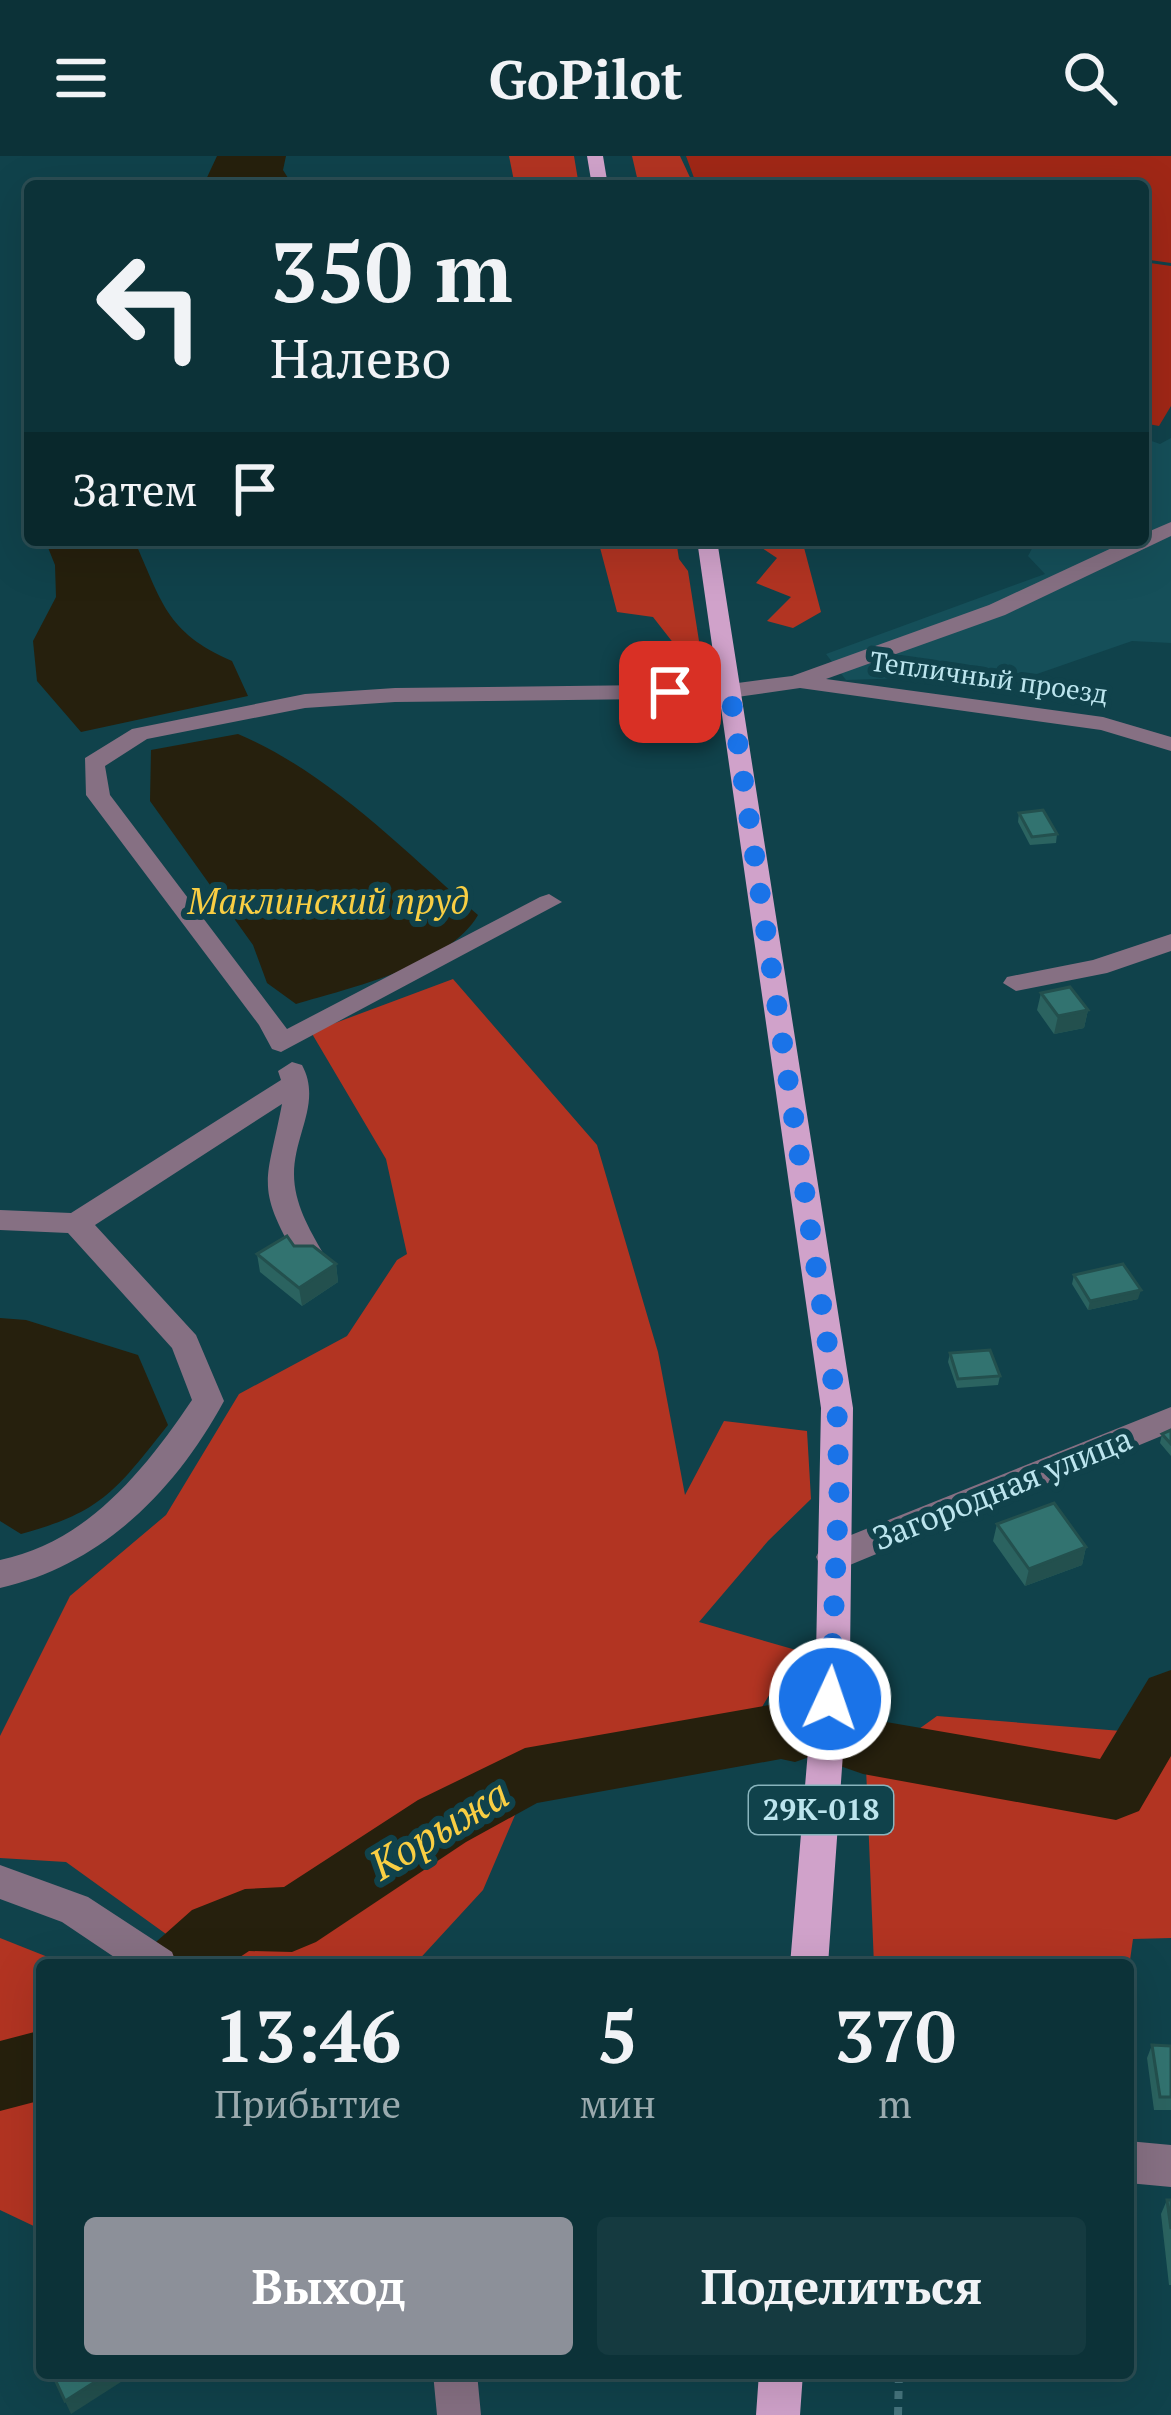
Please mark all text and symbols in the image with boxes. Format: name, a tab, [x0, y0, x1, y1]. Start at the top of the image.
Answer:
text: GoPilot	[488, 43, 683, 114]
icon: menu	[48, 45, 114, 111]
icon: search	[1057, 45, 1123, 111]
text: 350 m	[270, 215, 513, 326]
icon: left	[72, 228, 228, 384]
text: Налево	[270, 322, 451, 393]
icon: arrive	[222, 456, 288, 522]
text: Затем	[72, 459, 198, 519]
pin	[619, 641, 721, 743]
street label: Тепличный проезд	[868, 643, 1110, 712]
icon: arrive	[637, 659, 703, 725]
water label: Маклинский пруд	[186, 877, 469, 924]
street label: Загородная улица	[866, 1416, 1138, 1559]
position arrow	[767, 1636, 893, 1762]
water label: Корыжа	[358, 1765, 518, 1892]
road number: 29К-018	[749, 1786, 893, 1834]
text: 13:46	[214, 1987, 401, 2083]
text: 5	[597, 1987, 638, 2083]
text: 370	[834, 1987, 956, 2083]
text: Прибытие	[214, 2077, 401, 2129]
text: мин	[579, 2077, 656, 2129]
text: m	[878, 2077, 912, 2129]
button: Выход	[84, 2217, 573, 2355]
button: Поделиться	[597, 2217, 1086, 2355]

